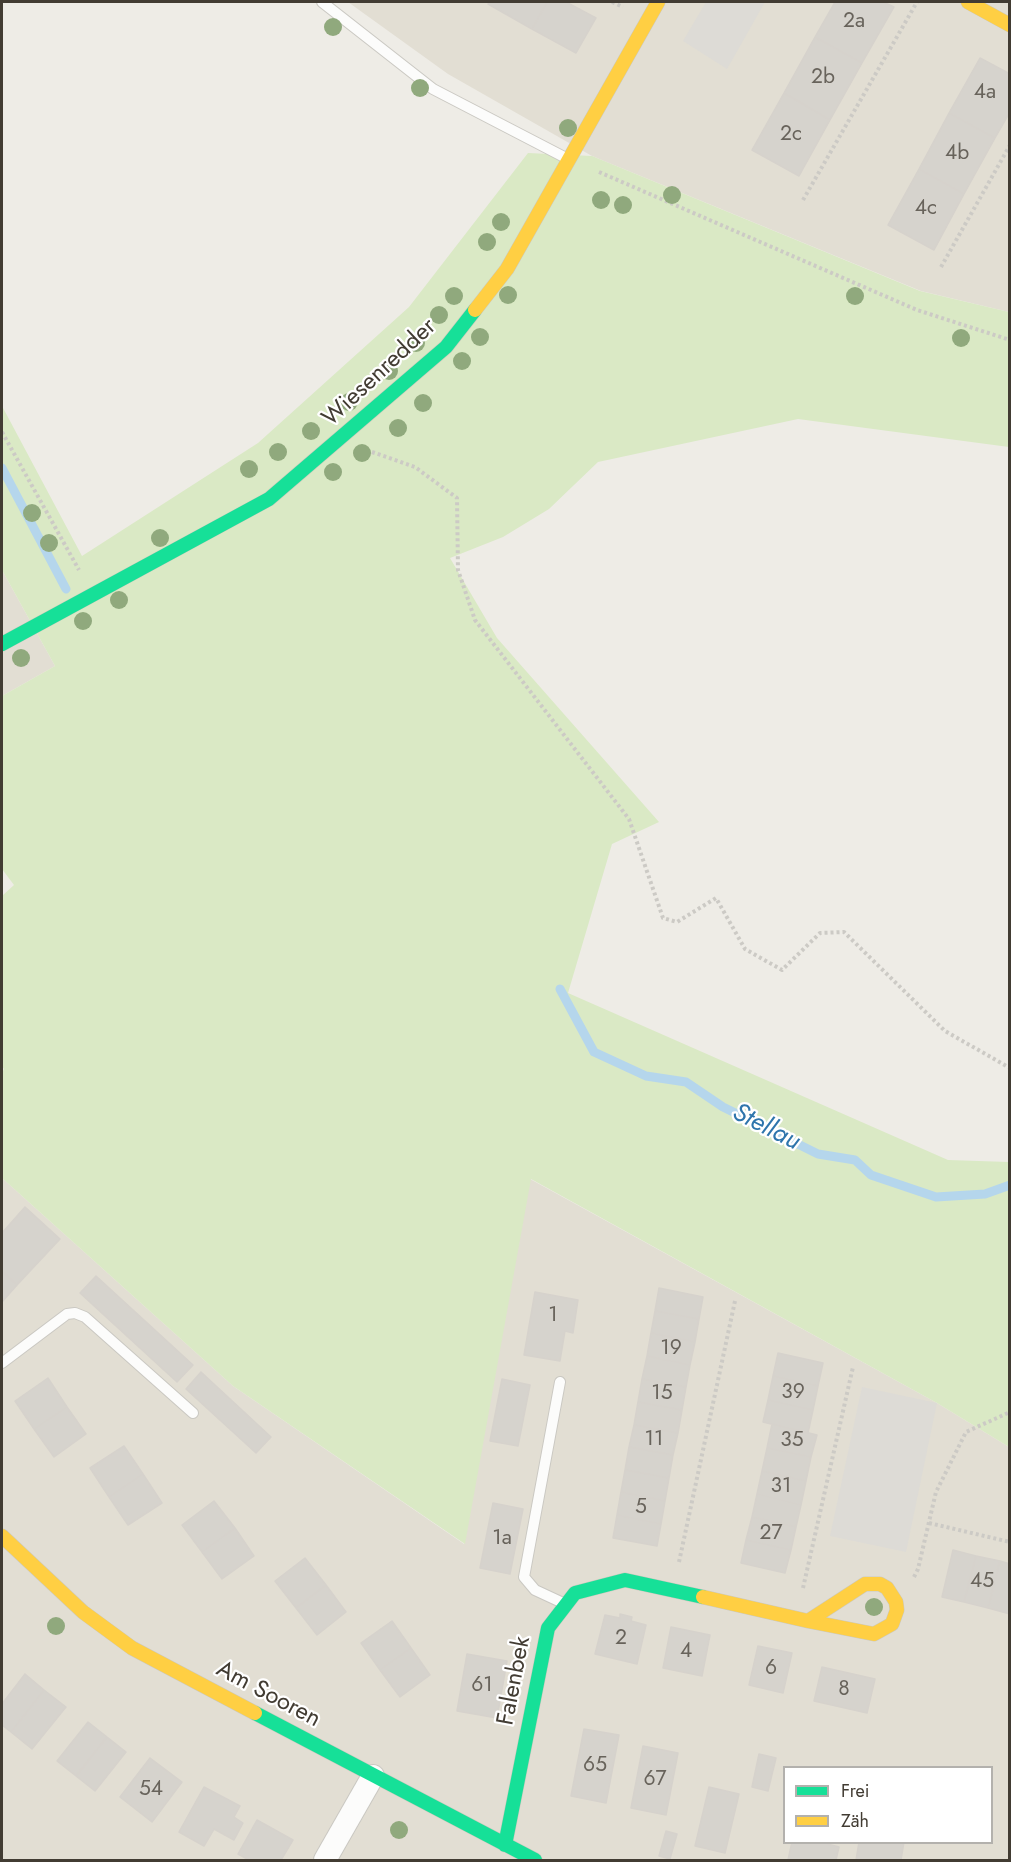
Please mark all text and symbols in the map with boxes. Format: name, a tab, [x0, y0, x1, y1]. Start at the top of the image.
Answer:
house number: 2a	[843, 9, 865, 35]
house number: 2b	[811, 65, 835, 91]
house number: 4a	[974, 80, 996, 106]
house number: 2c	[780, 122, 802, 148]
house number: 4b	[945, 141, 969, 167]
house number: 4c	[915, 196, 937, 222]
street label: Wiesenredder	[317, 313, 443, 433]
water label: Stellau	[727, 1098, 805, 1158]
house number: 1	[548, 1303, 558, 1329]
house number: 19	[660, 1336, 682, 1362]
house number: 39	[781, 1380, 805, 1406]
house number: 15	[651, 1381, 673, 1407]
house number: 11	[645, 1427, 663, 1453]
house number: 35	[780, 1428, 804, 1454]
house number: 31	[771, 1474, 791, 1500]
house number: 5	[635, 1495, 647, 1521]
house number: 27	[760, 1521, 782, 1547]
house number: 1a	[492, 1526, 512, 1552]
house number: 45	[970, 1569, 994, 1595]
house number: 2	[615, 1626, 627, 1652]
street label: Falenbek	[492, 1634, 538, 1728]
house number: 4	[680, 1639, 692, 1665]
street label: Am Sooren	[211, 1656, 325, 1734]
house number: 6	[765, 1656, 777, 1682]
house number: 61	[471, 1673, 493, 1699]
house number: 8	[838, 1677, 850, 1703]
house number: 65	[583, 1753, 607, 1779]
legend	[783, 1766, 993, 1844]
house number: 67	[643, 1767, 667, 1793]
house number: 54	[139, 1777, 163, 1803]
text: Frei	[841, 1778, 870, 1804]
text: Zäh	[841, 1808, 869, 1834]

